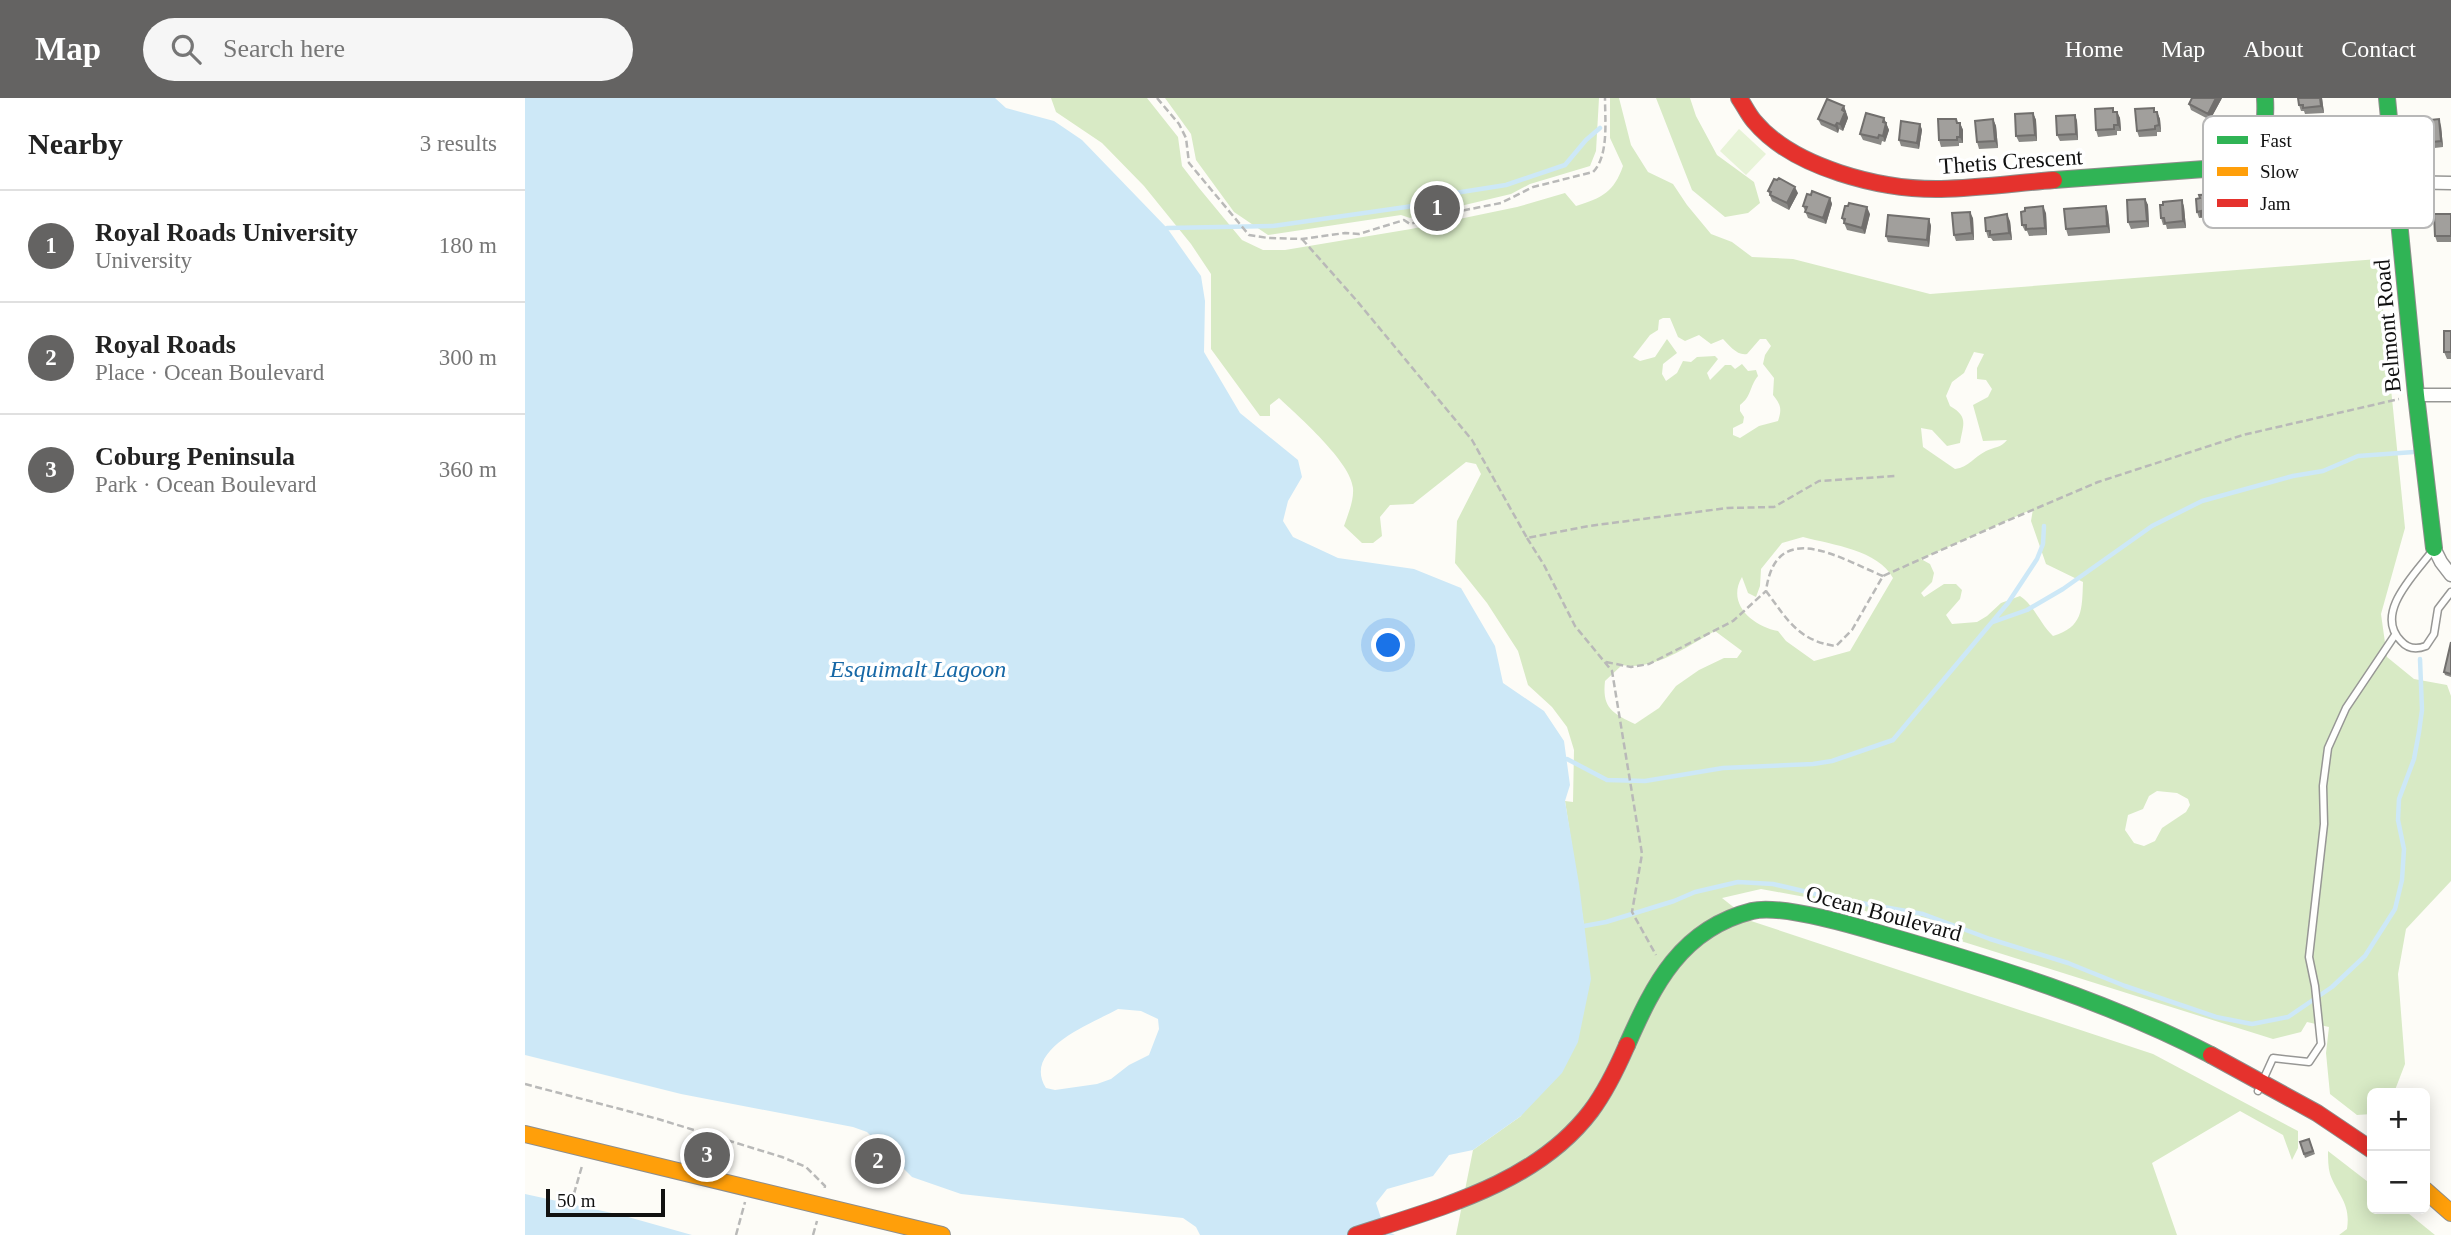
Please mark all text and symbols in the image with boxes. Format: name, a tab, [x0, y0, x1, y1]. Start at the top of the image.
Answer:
search box	[143, 18, 633, 81]
icon: search	[167, 30, 205, 68]
text: Map	[35, 31, 101, 67]
text: Search here	[223, 34, 345, 63]
text: Home	[2065, 36, 2123, 62]
text: Map	[2161, 36, 2205, 62]
text: About	[2243, 36, 2303, 62]
text: Contact	[2341, 36, 2416, 62]
legend	[2203, 116, 2434, 228]
text: Nearby	[28, 127, 123, 160]
text: Fast	[2260, 130, 2292, 151]
text: 3 results	[420, 131, 497, 156]
street label: Thetis Crescent	[1938, 144, 2084, 179]
text: Slow	[2260, 161, 2299, 182]
pin: 1	[1414, 182, 1460, 234]
text: Jam	[2260, 193, 2291, 214]
text: Royal Roads University	[95, 218, 358, 247]
text: 1	[45, 233, 57, 258]
text: 180 m	[439, 233, 497, 258]
text: University	[95, 248, 192, 273]
street label: Belmont Road	[2369, 258, 2406, 394]
text: Royal Roads	[95, 330, 236, 359]
text: 2	[45, 345, 57, 370]
text: 300 m	[439, 345, 497, 370]
text: Place · Ocean Boulevard	[95, 360, 324, 385]
text: Coburg Peninsula	[95, 442, 295, 471]
text: 3	[45, 457, 57, 482]
text: 360 m	[439, 457, 497, 482]
text: Park · Ocean Boulevard	[95, 472, 317, 497]
your location	[1371, 628, 1405, 662]
water label: Esquimalt Lagoon	[829, 656, 1006, 682]
street label: Ocean Boulevard	[1803, 881, 1965, 946]
map controls	[2367, 1088, 2430, 1214]
button: +	[2367, 1088, 2430, 1151]
pin: 3	[684, 1129, 730, 1181]
pin: 2	[855, 1135, 901, 1187]
button: −	[2367, 1151, 2430, 1214]
scale bar	[546, 1186, 665, 1218]
text: 50 m	[557, 1190, 596, 1211]

